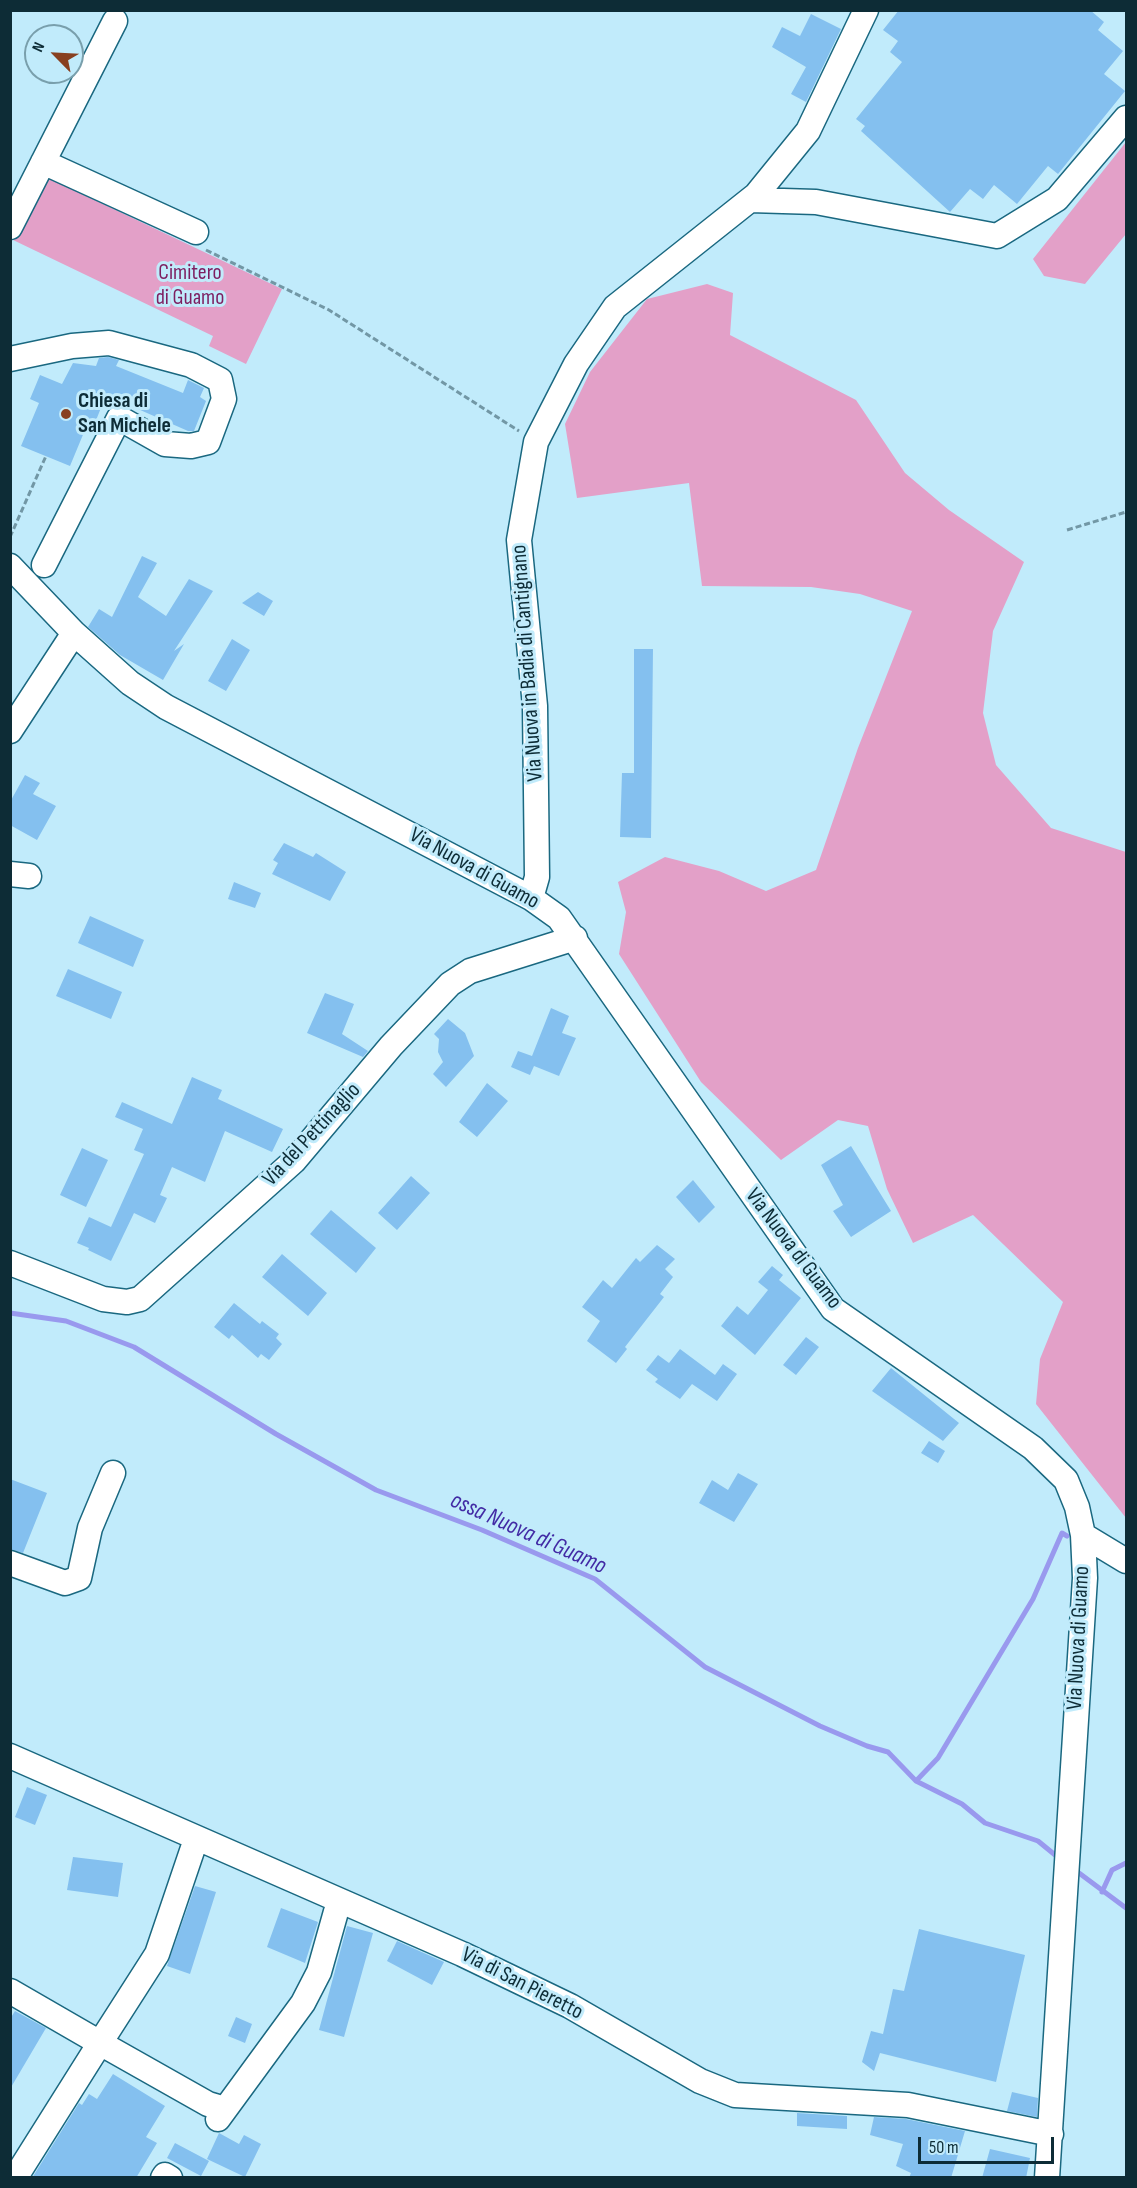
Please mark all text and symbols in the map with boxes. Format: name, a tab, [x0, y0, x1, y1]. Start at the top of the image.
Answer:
north arrow	[24, 24, 84, 84]
text: N	[29, 40, 49, 55]
park label: Cimitero di Guamo	[156, 260, 224, 312]
place label: Chiesa di San Michele	[78, 388, 171, 440]
marker: Chiesa di San Michele	[59, 407, 73, 421]
street label: Via Nuova in Badia di Cantignano	[507, 544, 549, 782]
street label: Via Nuova di Guamo	[405, 823, 543, 915]
street label: Via del Pettinaglio	[257, 1078, 367, 1192]
street label: Via Nuova di Guamo	[739, 1183, 847, 1315]
water label: ossa Nuova di Guamo	[445, 1487, 611, 1581]
street label: Via Nuova di Guamo	[1062, 1565, 1096, 1711]
street label: Via di San Pieretto	[457, 1942, 587, 2026]
scale bar	[921, 2125, 1058, 2163]
text: 50 m	[929, 2137, 959, 2158]

